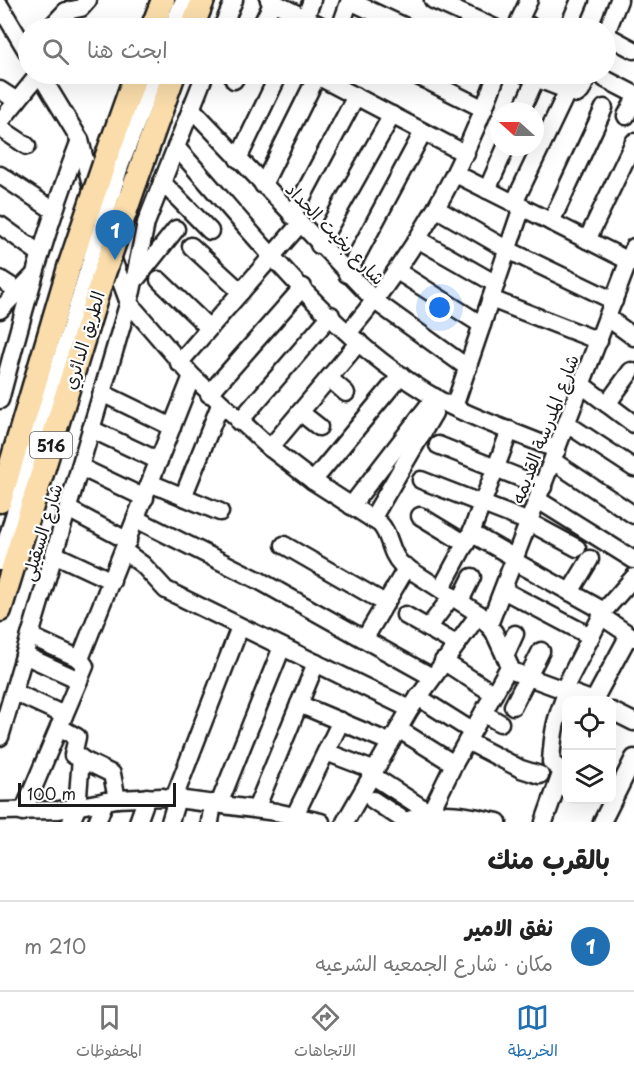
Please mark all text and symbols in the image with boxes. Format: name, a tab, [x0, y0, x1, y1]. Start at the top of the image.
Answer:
search box	[18, 18, 616, 84]
text: ابحث هنا	[87, 32, 168, 65]
icon: search	[39, 35, 72, 68]
north arrow	[490, 102, 544, 156]
street label: شارع بخيت الحداد	[280, 176, 392, 290]
pin: 1	[96, 210, 134, 260]
street label: الطريق الدائري	[55, 287, 112, 393]
your location	[425, 293, 454, 322]
street label: شارع المدرسة القديمه	[503, 350, 585, 508]
road number: 516	[30, 432, 72, 458]
street label: شارع السقيلى	[13, 480, 69, 584]
map controls	[562, 696, 616, 804]
button: locate	[562, 696, 616, 750]
button: layers	[562, 750, 616, 804]
scale bar	[18, 780, 176, 808]
text: 100 m	[27, 781, 76, 805]
text: بالقرب منك	[488, 839, 610, 878]
text: نفق الامير	[465, 910, 553, 943]
text: 210 m	[24, 931, 86, 961]
text: 1	[586, 931, 595, 961]
text: مكان · شارع الجمعيه الشرعيه	[315, 948, 553, 978]
tab: المحفوظات	[76, 1001, 142, 1065]
tab: الاتجاهات	[294, 1001, 356, 1065]
tab: الخريطة	[508, 1001, 558, 1065]

